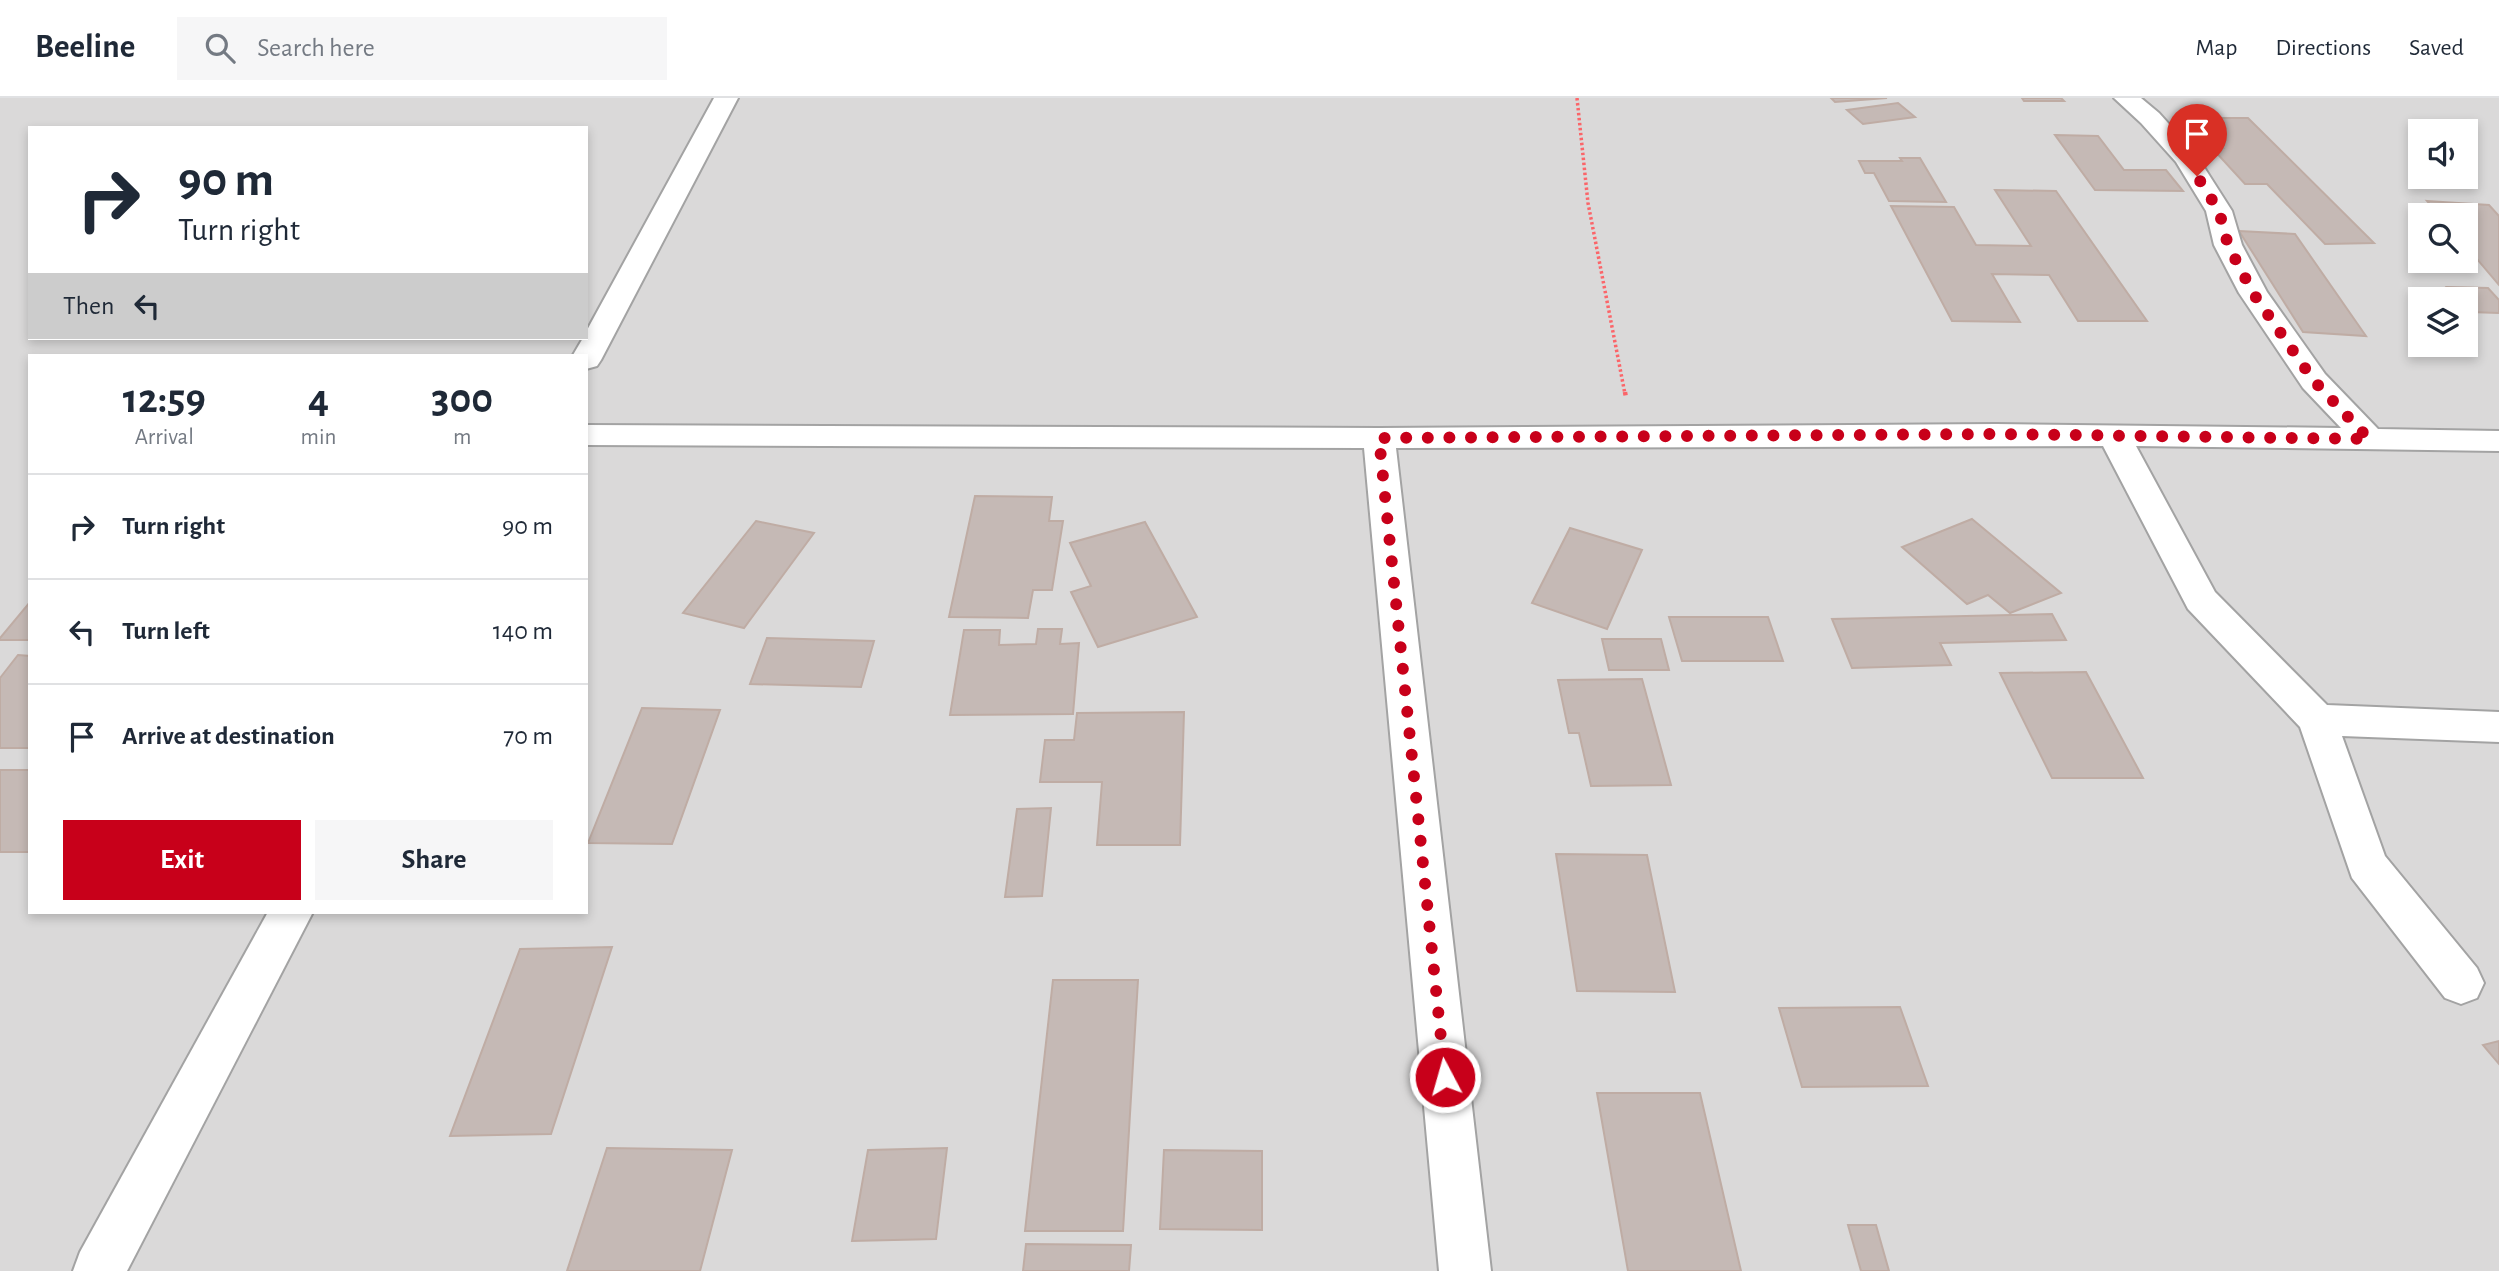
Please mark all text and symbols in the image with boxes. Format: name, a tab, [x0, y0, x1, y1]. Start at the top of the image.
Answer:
search box	[177, 17, 667, 80]
icon: search	[201, 29, 239, 67]
text: Beeline	[35, 31, 135, 64]
text: Search here	[257, 35, 375, 61]
text: Map	[2195, 36, 2237, 60]
text: Directions	[2275, 36, 2371, 60]
text: Saved	[2409, 36, 2464, 60]
pin	[2167, 104, 2227, 176]
icon: arrive	[2178, 115, 2216, 153]
map controls	[2408, 119, 2478, 357]
button: sound	[2408, 119, 2478, 189]
icon: right	[63, 154, 154, 245]
text: 90 m	[178, 156, 274, 205]
button: search	[2408, 203, 2478, 273]
text: Turn right	[178, 214, 300, 246]
icon: left	[128, 287, 166, 325]
button: layers	[2408, 287, 2478, 357]
text: Then	[63, 293, 114, 319]
text: 12:59	[123, 378, 206, 420]
text: 4	[308, 378, 329, 420]
text: 300	[431, 378, 493, 420]
text: Arrival	[135, 426, 194, 449]
text: min	[301, 426, 336, 449]
text: m	[453, 426, 471, 449]
icon: right	[63, 508, 101, 546]
text: Turn right	[122, 513, 225, 539]
text: 90 m	[502, 513, 553, 539]
icon: left	[63, 613, 101, 651]
text: Turn left	[122, 618, 210, 644]
text: 140 m	[493, 618, 553, 644]
icon: arrive	[63, 718, 101, 756]
text: Arrive at destination	[122, 723, 335, 749]
text: 70 m	[503, 723, 553, 749]
button: Exit	[63, 820, 301, 900]
button: Share	[315, 820, 553, 900]
position arrow	[1408, 1040, 1482, 1114]

